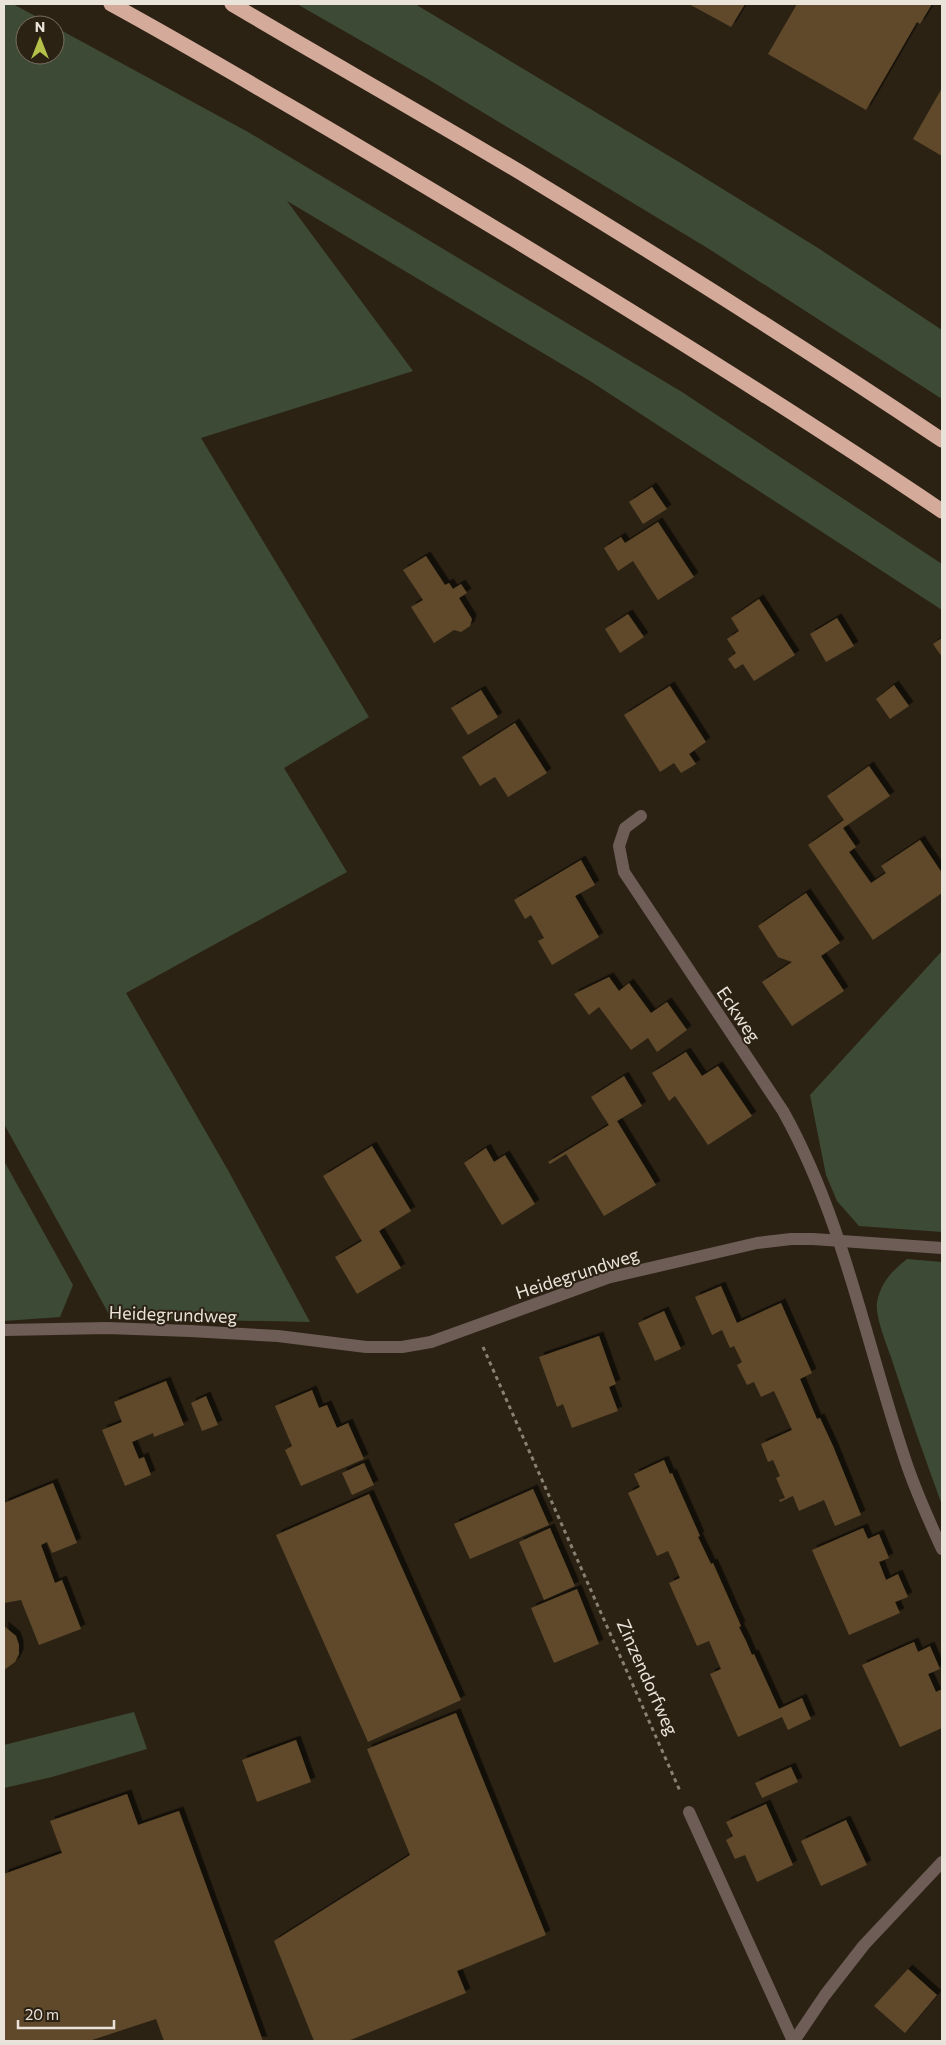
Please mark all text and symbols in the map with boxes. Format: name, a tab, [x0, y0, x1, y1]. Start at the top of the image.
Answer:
north arrow	[15, 15, 65, 65]
text: N	[35, 18, 45, 35]
street label: Eckweg	[712, 982, 766, 1046]
street label: Heidegrundweg	[512, 1243, 642, 1303]
street label: Heidegrundweg	[108, 1301, 238, 1327]
street label: Zinzendorfweg	[613, 1616, 683, 1739]
scale bar	[18, 1998, 114, 2030]
text: 20 m	[25, 2005, 59, 2023]

